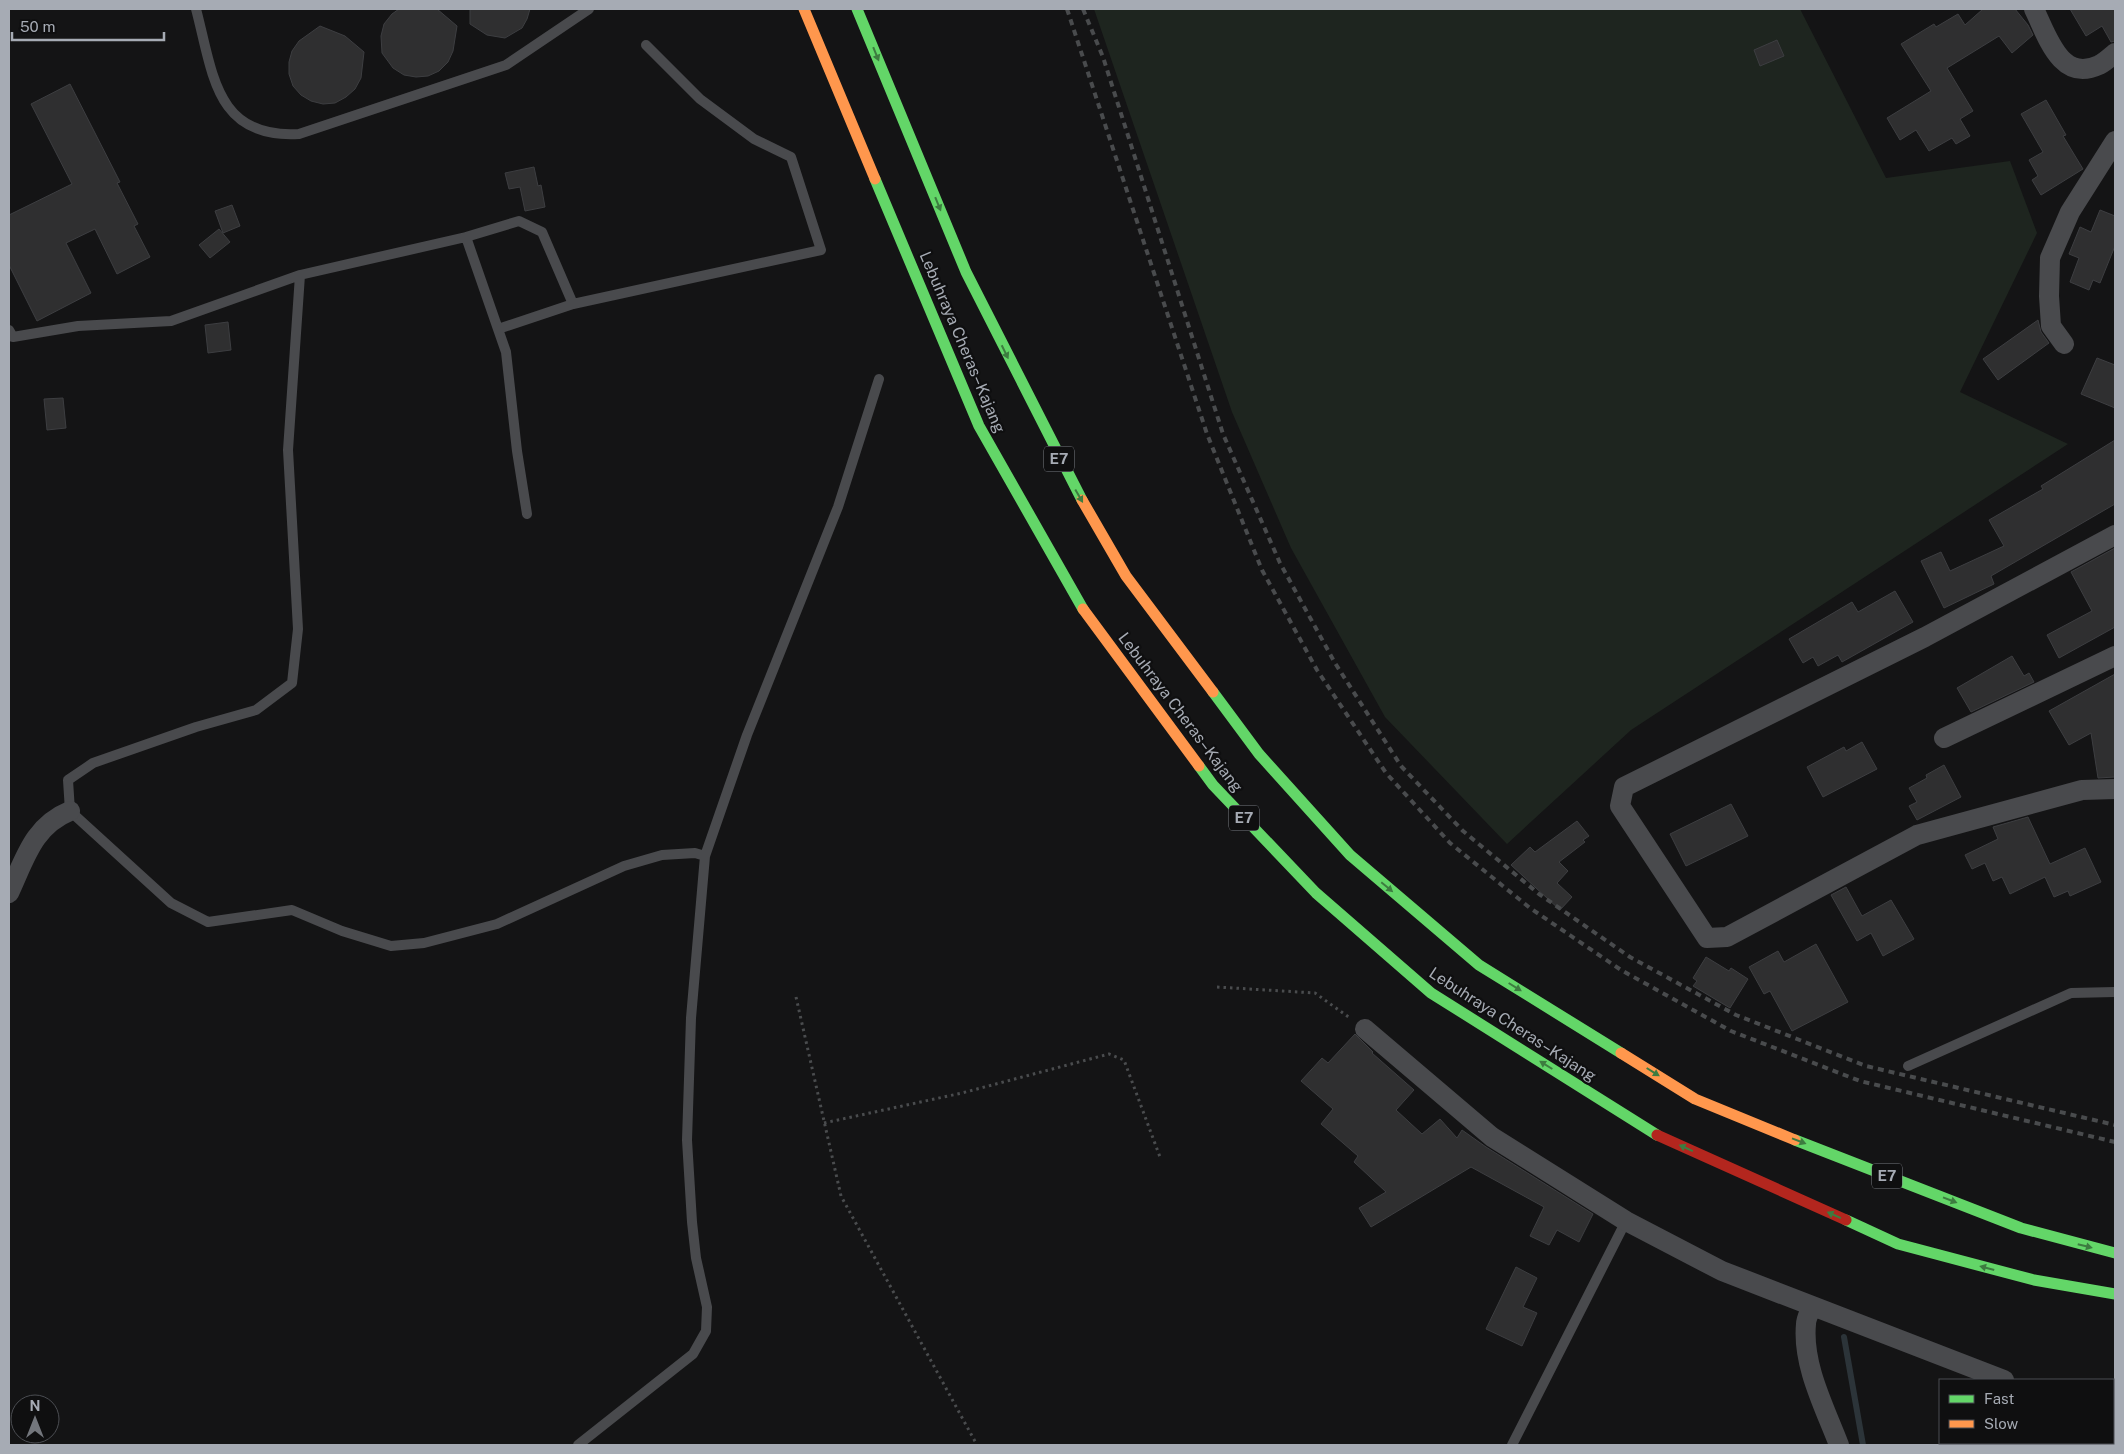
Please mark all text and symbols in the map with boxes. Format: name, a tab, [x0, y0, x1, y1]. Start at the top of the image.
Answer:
scale bar	[12, 10, 165, 42]
text: 50 m	[20, 18, 55, 35]
one-way arrow	[872, 47, 880, 61]
one-way arrow	[934, 197, 942, 211]
street label: Lebuhraya Cheras–Kajang	[916, 249, 1009, 436]
one-way arrow	[1001, 345, 1009, 359]
road number: E7	[1044, 446, 1074, 472]
one-way arrow	[1075, 490, 1084, 503]
street label: Lebuhraya Cheras–Kajang	[1114, 629, 1247, 796]
road number: E7	[1229, 806, 1259, 830]
one-way arrow	[1381, 881, 1393, 893]
street label: Lebuhraya Cheras–Kajang	[1426, 963, 1600, 1086]
one-way arrow	[1508, 983, 1521, 992]
one-way arrow	[1539, 1061, 1552, 1070]
one-way arrow	[1646, 1068, 1659, 1077]
one-way arrow	[1792, 1138, 1806, 1146]
one-way arrow	[1679, 1143, 1693, 1151]
road number: E7	[1872, 1164, 1902, 1188]
one-way arrow	[1943, 1196, 1958, 1204]
one-way arrow	[1827, 1210, 1841, 1218]
one-way arrow	[2077, 1242, 2092, 1250]
one-way arrow	[1979, 1263, 1994, 1271]
legend	[1939, 1379, 2114, 1444]
text: Fast	[1984, 1390, 2014, 1407]
north arrow	[10, 1394, 60, 1444]
text: N	[30, 1398, 40, 1414]
text: Slow	[1984, 1415, 2019, 1432]

